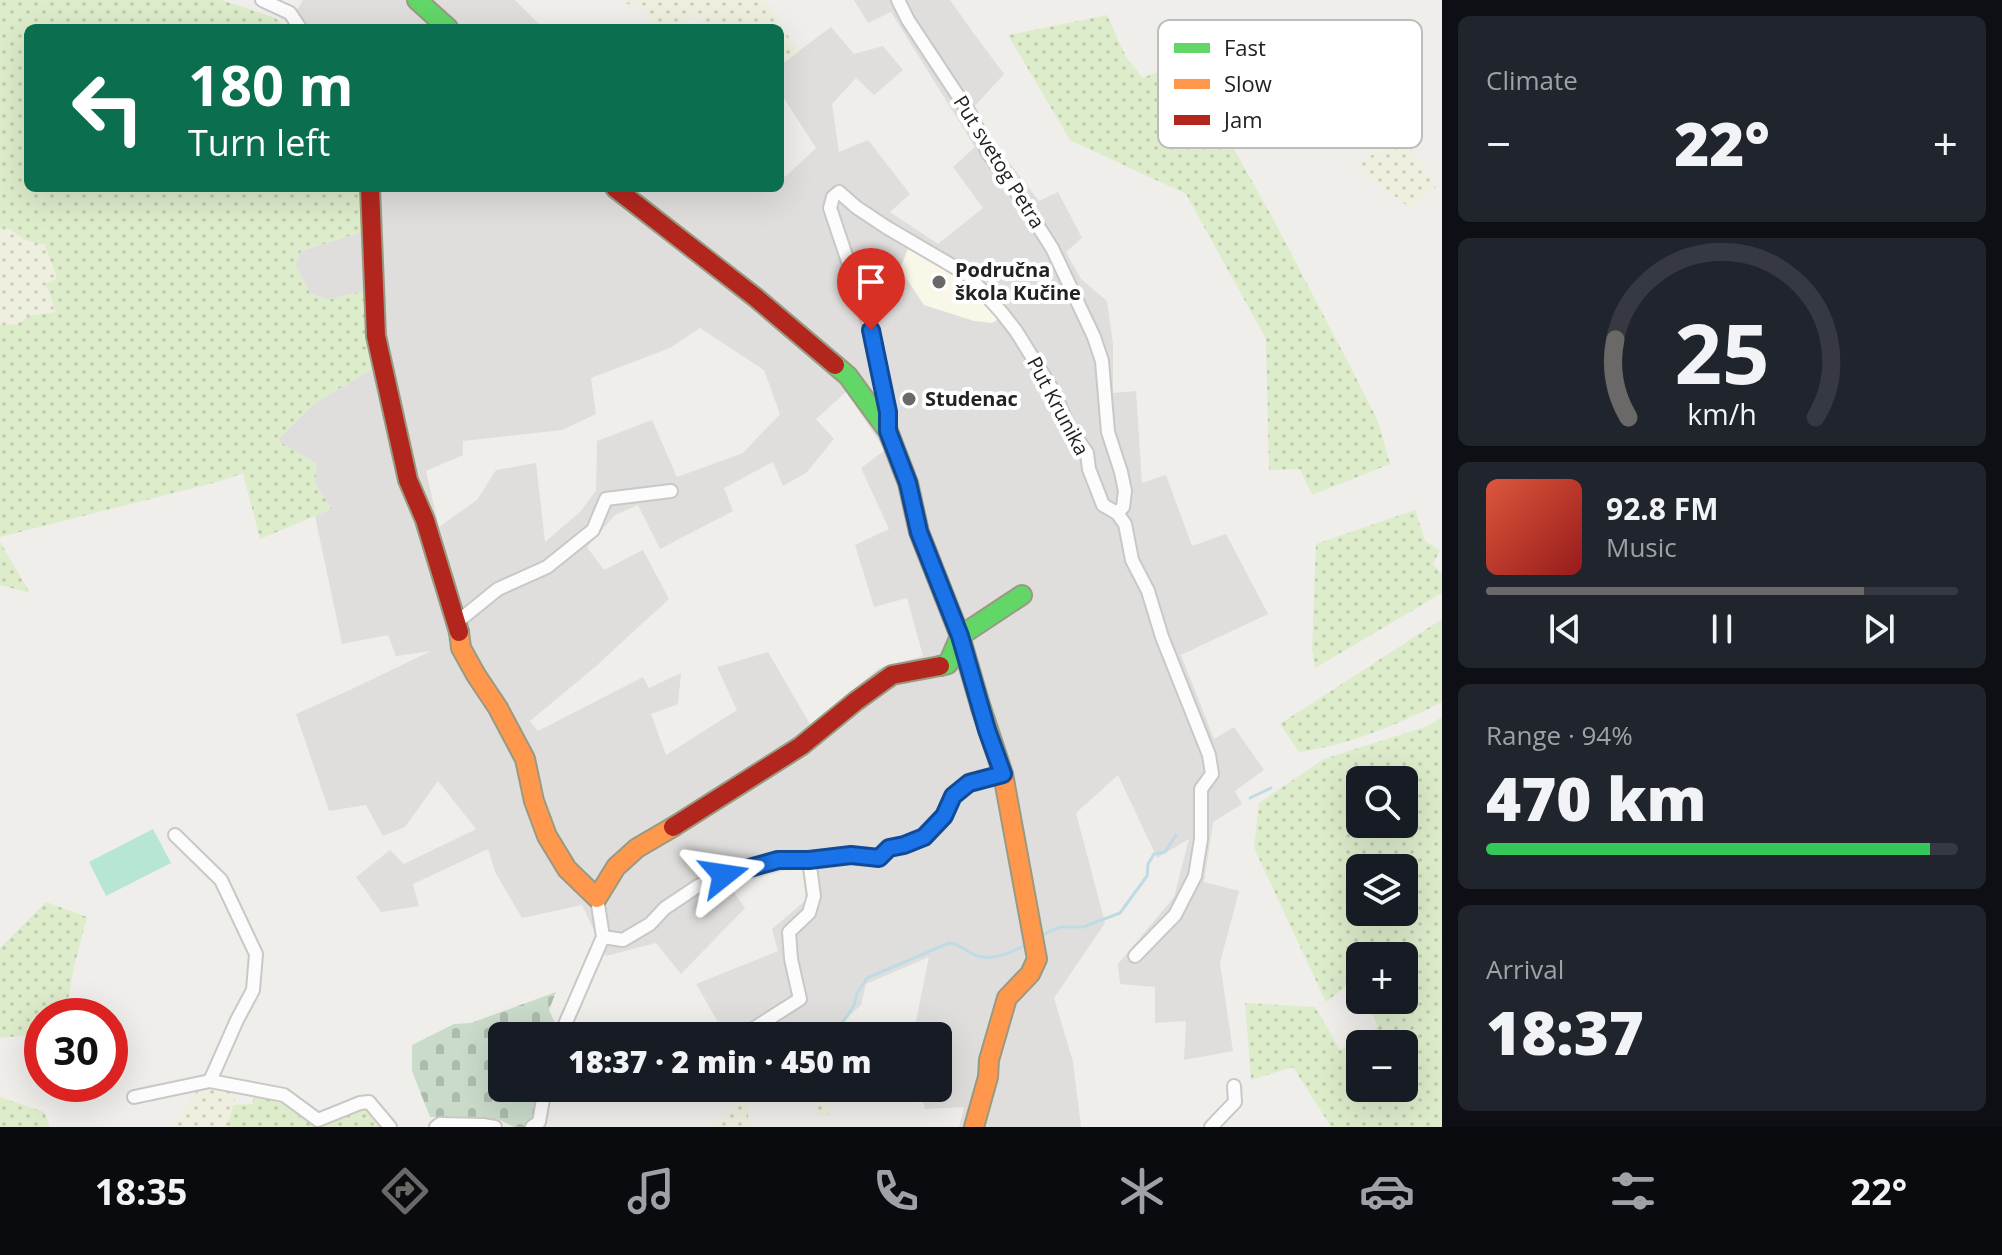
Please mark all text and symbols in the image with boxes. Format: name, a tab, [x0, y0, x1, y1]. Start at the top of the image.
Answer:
legend	[1158, 20, 1422, 148]
text: Fast	[1224, 32, 1266, 62]
text: 180 m	[188, 46, 354, 122]
icon: left	[56, 56, 160, 160]
text: Climate	[1486, 62, 1578, 98]
text: Slow	[1224, 68, 1272, 98]
street label: Put svetog Petra	[948, 90, 1051, 233]
text: 22°	[1674, 102, 1770, 184]
text: Jam	[1222, 104, 1263, 134]
text: −	[1486, 113, 1511, 173]
text: +	[1933, 113, 1958, 173]
text: Turn left	[188, 118, 330, 167]
pin	[837, 248, 905, 330]
place label: Područna škola Kučine	[955, 256, 1081, 306]
icon: arrive	[849, 260, 893, 304]
marker: Područna škola Kučine	[930, 273, 948, 291]
text: 25	[1674, 294, 1770, 407]
street label: Put Krunika	[1021, 352, 1096, 460]
place label: Studenac	[925, 385, 1018, 412]
marker: Studenac	[900, 390, 918, 408]
text: km/h	[1687, 394, 1757, 433]
text: 92.8 FM	[1606, 488, 1719, 529]
text: Music	[1606, 529, 1677, 565]
icon: previous	[1543, 607, 1587, 651]
icon: pause	[1700, 607, 1744, 651]
icon: next	[1857, 607, 1901, 651]
text: Range · 94%	[1486, 717, 1633, 753]
text: 470 km	[1486, 757, 1707, 839]
map controls	[1346, 766, 1418, 1102]
button: search	[1346, 766, 1418, 838]
position arrow	[682, 833, 766, 917]
button: layers	[1346, 854, 1418, 926]
button: +	[1346, 942, 1418, 1014]
text: Arrival	[1486, 951, 1564, 987]
text: 18:37	[1486, 991, 1644, 1073]
speed limit sign: 30	[24, 998, 128, 1102]
button: −	[1346, 1030, 1418, 1102]
text: 18:37 · 2 min · 450 m	[568, 1041, 872, 1082]
icon: directions	[377, 1163, 433, 1219]
icon: music	[623, 1163, 679, 1219]
icon: phone	[868, 1163, 924, 1219]
icon: climate	[1114, 1163, 1170, 1219]
icon: car	[1359, 1163, 1415, 1219]
icon: filters	[1605, 1163, 1661, 1219]
text: 18:35	[95, 1167, 187, 1216]
text: 22°	[1851, 1167, 1907, 1216]

